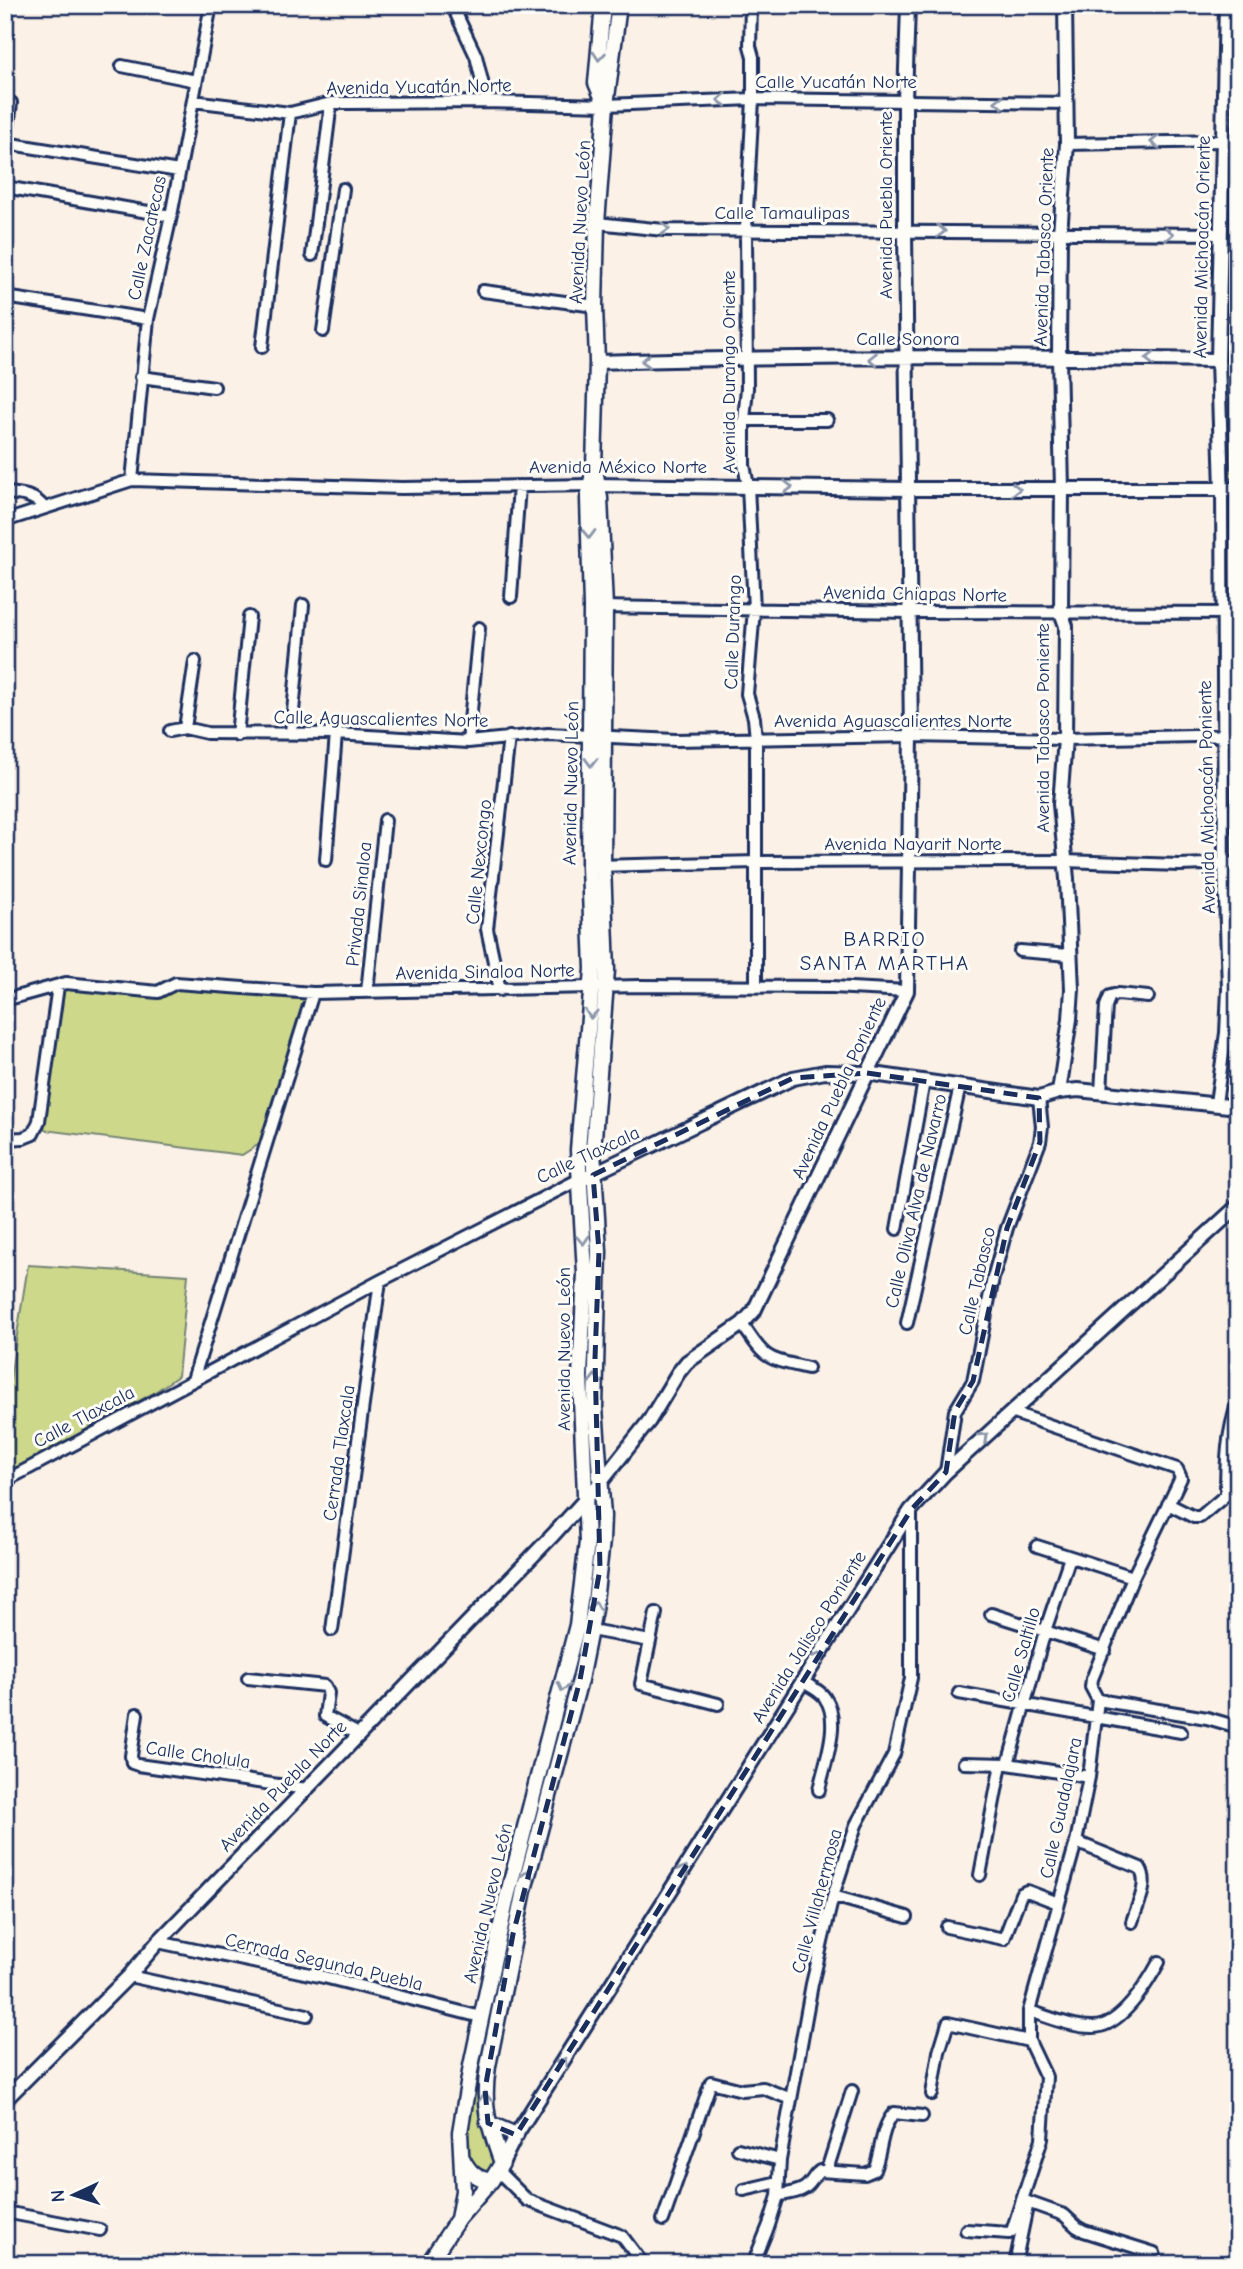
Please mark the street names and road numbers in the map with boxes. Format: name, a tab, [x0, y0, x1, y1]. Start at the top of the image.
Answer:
street label: Calle Yucatán Norte	[755, 71, 917, 93]
street label: Avenida Yucatán Norte	[326, 74, 512, 100]
street label: Avenida Puebla Oriente	[875, 111, 897, 299]
street label: Avenida Michoacán Oriente	[1189, 135, 1215, 359]
street label: Avenida Nuevo León	[565, 139, 595, 305]
street label: Avenida Tabasco Oriente	[1030, 147, 1058, 347]
street label: Calle Zacatecas	[123, 174, 171, 302]
street label: Calle Tamaulipas	[714, 202, 850, 224]
street label: Avenida Durango Oriente	[718, 270, 740, 474]
street label: Calle Sonora	[856, 328, 960, 350]
street label: Avenida México Norte	[529, 456, 707, 478]
street label: Calle Durango	[720, 574, 746, 690]
street label: Avenida Chiapas Norte	[823, 581, 1007, 607]
street label: Avenida Tabasco Poniente	[1032, 623, 1054, 833]
street label: Avenida Michoacán Poniente	[1194, 680, 1220, 914]
street label: Avenida Nuevo León	[559, 701, 583, 865]
street label: Calle Aguascalientes Norte	[273, 706, 489, 732]
street label: Avenida Aguascalientes Norte	[774, 710, 1012, 732]
street label: Calle Nexcongo	[461, 798, 497, 926]
street label: Avenida Nayarit Norte	[824, 833, 1002, 855]
street label: Privada Sinaloa	[342, 841, 376, 967]
street label: Avenida Sinaloa Norte	[395, 959, 575, 985]
street label: Avenida Puebla Poniente	[787, 993, 891, 1183]
street label: Calle Oliva Alva de Navarro	[881, 1092, 951, 1310]
street label: Calle Tlaxcala	[533, 1122, 643, 1188]
street label: Calle Tabasco	[954, 1225, 1000, 1337]
street label: Avenida Nuevo León	[553, 1267, 575, 1431]
street label: Calle Tlaxcala	[30, 1381, 138, 1453]
street label: Cerrada Tlaxcala	[319, 1383, 359, 1523]
street label: Avenida Jalisco Poniente	[747, 1547, 871, 1727]
street label: Calle Saltillo	[997, 1605, 1045, 1705]
street label: Avenida Puebla Norte	[215, 1716, 351, 1856]
street label: Calle Guadalajara	[1035, 1735, 1087, 1881]
street label: Calle Cholula	[144, 1737, 252, 1773]
street label: Avenida Nuevo León	[459, 1821, 517, 1985]
street label: Calle Villahermosa	[787, 1826, 847, 1976]
street label: Cerrada Segunda Puebla	[223, 1929, 425, 1995]

